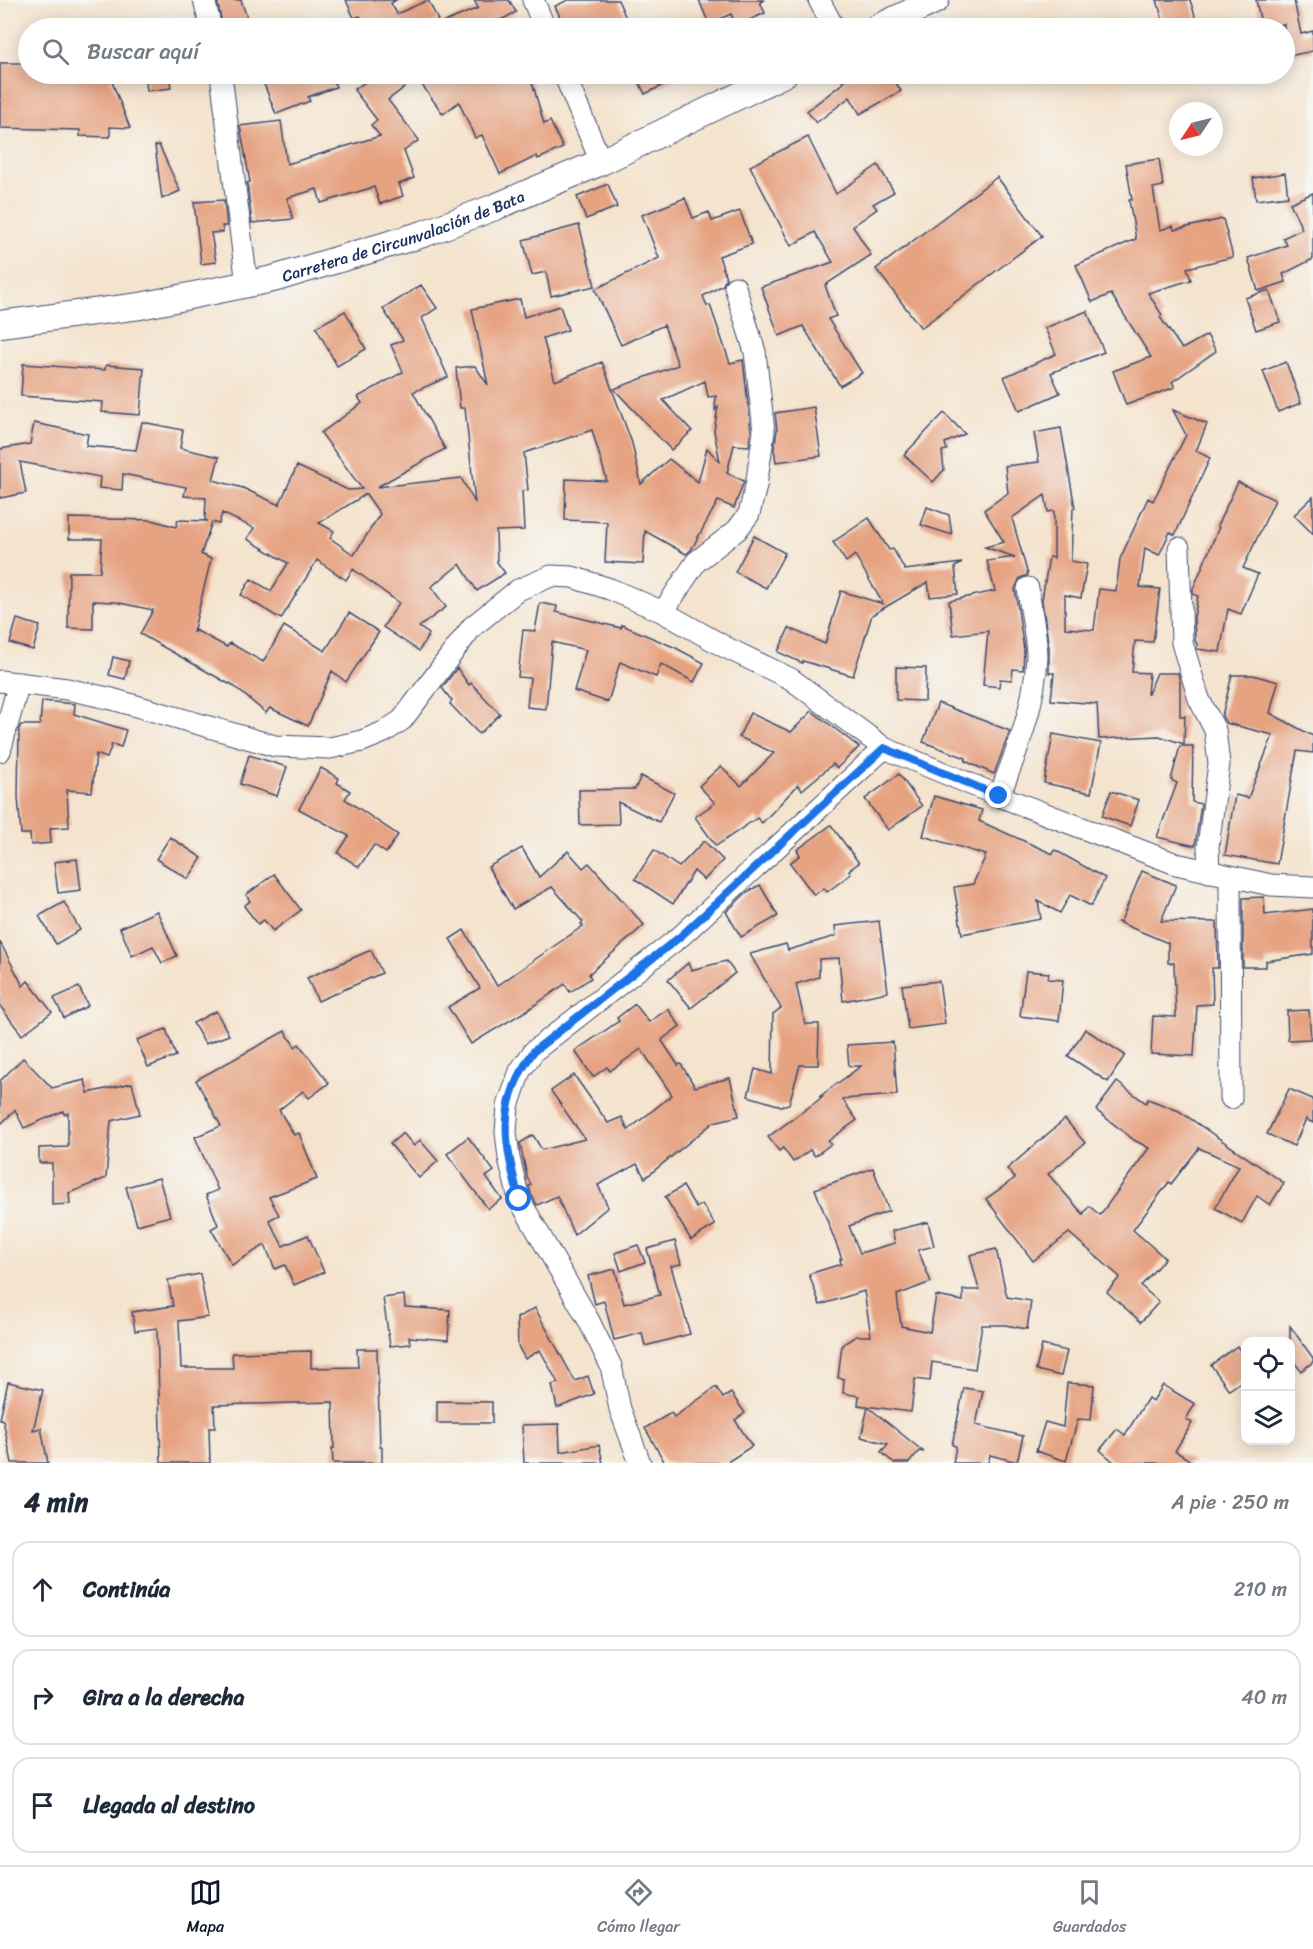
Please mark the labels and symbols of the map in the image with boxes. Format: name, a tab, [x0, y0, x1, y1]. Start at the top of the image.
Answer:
north arrow	[1169, 102, 1223, 156]
street label: Carretera de Circunvalación de Bata	[278, 182, 529, 290]
route end	[985, 782, 1011, 808]
route start	[505, 1185, 531, 1211]

